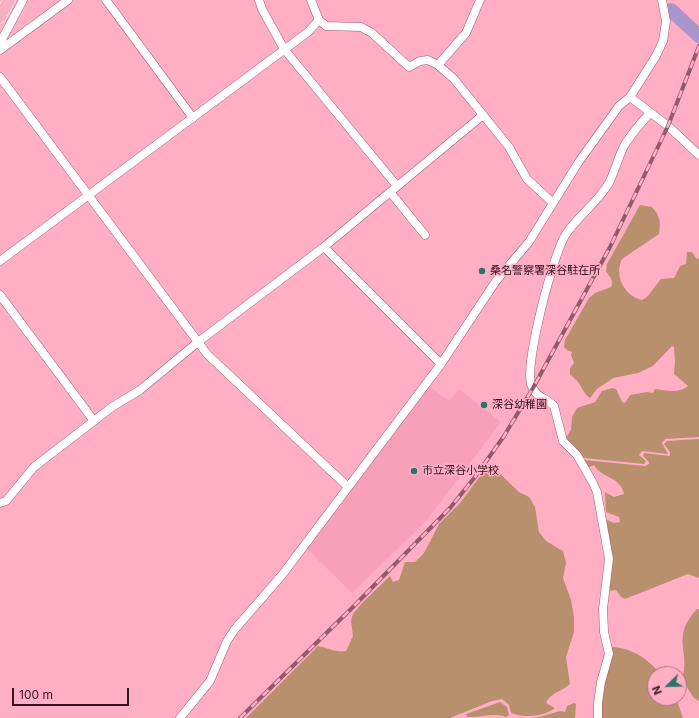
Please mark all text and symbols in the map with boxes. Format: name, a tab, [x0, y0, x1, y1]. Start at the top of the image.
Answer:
place label: 桑名警察署深谷駐在所	[490, 264, 600, 278]
marker: 桑名警察署深谷駐在所	[477, 266, 487, 276]
place label: 深谷幼稚園	[492, 398, 547, 412]
marker: 深谷幼稚園	[479, 400, 489, 410]
place label: 市立深谷小学校	[422, 464, 499, 478]
marker: 市立深谷小学校	[409, 466, 419, 476]
north arrow	[647, 666, 687, 706]
scale bar	[14, 680, 131, 706]
text: N	[649, 684, 665, 697]
text: 100 m	[19, 687, 53, 702]

